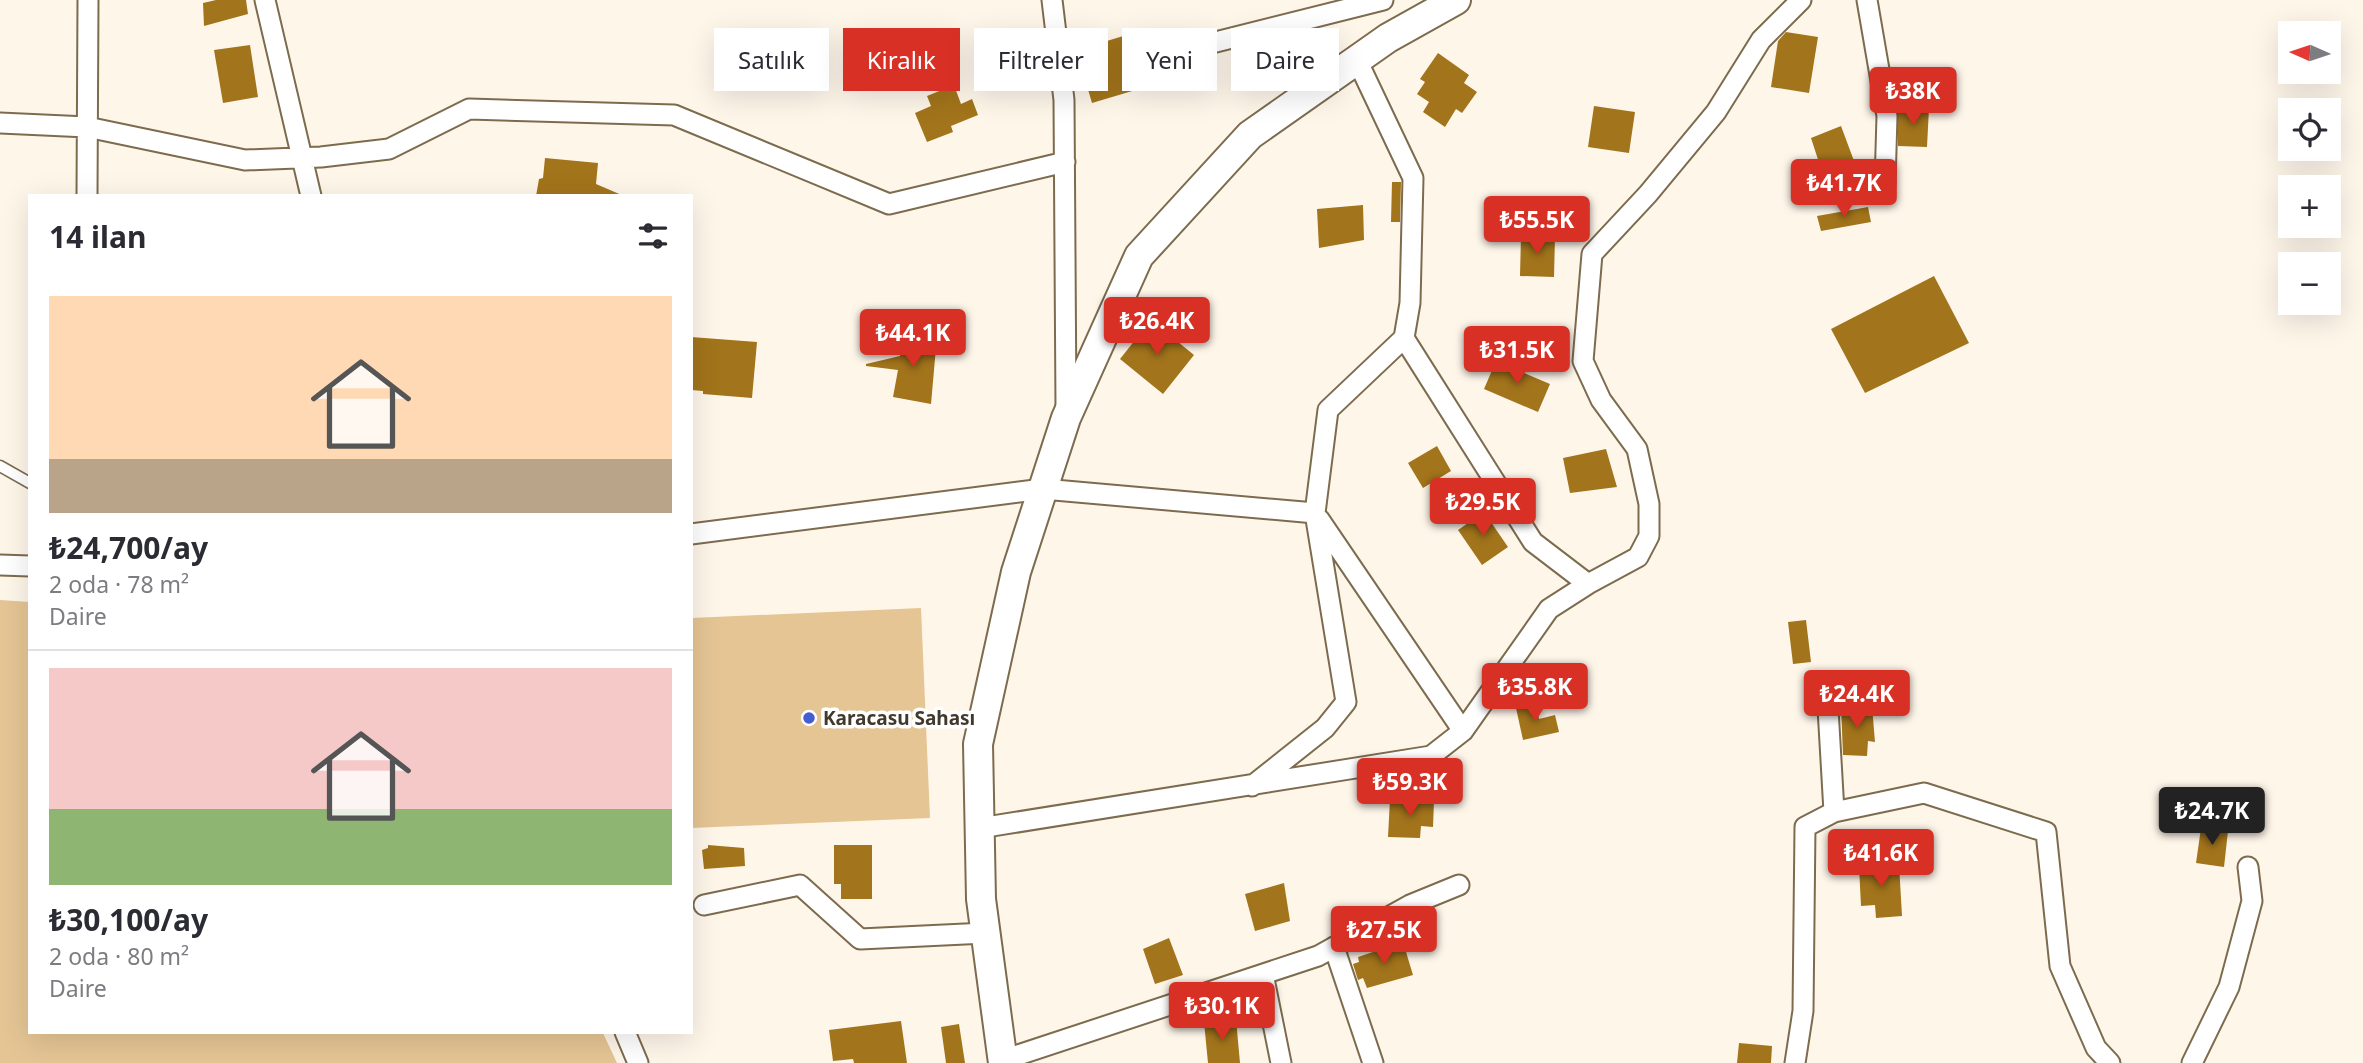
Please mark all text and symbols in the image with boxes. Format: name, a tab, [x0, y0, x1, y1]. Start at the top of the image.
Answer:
north arrow	[2278, 21, 2342, 84]
map controls	[2278, 21, 2341, 315]
chip: Satılık	[714, 28, 829, 91]
chip: Kiralık	[843, 28, 960, 91]
chip: Filtreler	[974, 28, 1108, 91]
chip: Yeni	[1122, 28, 1217, 91]
chip: Daire	[1231, 28, 1339, 91]
pin: ₺38K	[1872, 68, 1954, 127]
text: ₺38K	[1886, 74, 1940, 106]
button: locate	[2278, 98, 2341, 161]
pin: ₺41.7K	[1787, 160, 1901, 219]
text: ₺41.7K	[1807, 166, 1881, 198]
button: +	[2278, 175, 2341, 238]
pin: ₺55.5K	[1480, 196, 1594, 256]
text: ₺55.5K	[1500, 203, 1574, 235]
text: 14 ilan	[49, 216, 147, 257]
icon: filters	[634, 217, 672, 255]
button: −	[2278, 252, 2341, 315]
pin: ₺26.4K	[1100, 298, 1214, 357]
text: ₺26.4K	[1120, 304, 1194, 336]
pin: ₺44.1K	[856, 310, 970, 369]
text: ₺44.1K	[876, 316, 950, 348]
pin: ₺31.5K	[1460, 326, 1574, 386]
text: ₺31.5K	[1480, 333, 1554, 365]
icon: home	[298, 341, 424, 467]
pin: ₺29.5K	[1426, 478, 1540, 538]
text: ₺29.5K	[1446, 485, 1520, 517]
text: ₺24,700/ay	[49, 527, 208, 568]
text: 2 oda · 78 m²	[49, 568, 189, 600]
text: Daire	[49, 600, 107, 632]
pin: ₺35.8K	[1478, 664, 1592, 723]
text: ₺35.8K	[1498, 670, 1572, 702]
pin: ₺24.4K	[1800, 670, 1914, 730]
text: ₺24.4K	[1820, 677, 1894, 709]
place label: Karacasu Sahası	[823, 705, 975, 731]
marker: Karacasu Sahası	[801, 710, 817, 726]
icon: home	[298, 713, 424, 839]
pin: ₺59.3K	[1353, 758, 1467, 818]
text: ₺59.3K	[1373, 765, 1447, 797]
pin: ₺24.7K	[2155, 788, 2269, 847]
text: ₺24.7K	[2175, 794, 2249, 826]
pin: ₺41.6K	[1824, 830, 1938, 889]
text: ₺41.6K	[1844, 836, 1918, 868]
text: ₺30,100/ay	[49, 899, 208, 940]
pin: ₺27.5K	[1327, 906, 1441, 966]
text: ₺27.5K	[1347, 913, 1421, 945]
text: 2 oda · 80 m²	[49, 940, 189, 972]
text: Daire	[49, 972, 107, 1004]
pin: ₺30.1K	[1165, 982, 1279, 1042]
text: ₺30.1K	[1185, 989, 1259, 1021]

